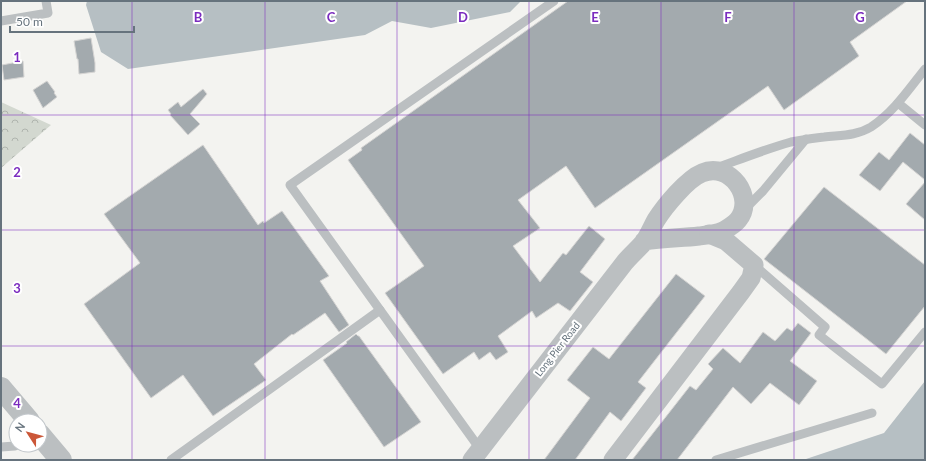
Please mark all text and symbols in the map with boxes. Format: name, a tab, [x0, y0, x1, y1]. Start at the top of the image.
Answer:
scale bar	[10, 8, 134, 34]
text: B	[194, 9, 203, 25]
text: C	[327, 9, 336, 25]
text: D	[458, 9, 468, 25]
text: E	[591, 9, 599, 25]
text: F	[724, 9, 732, 25]
text: G	[855, 9, 865, 25]
text: 50 m	[16, 14, 43, 29]
text: 1	[13, 49, 21, 65]
text: 2	[13, 164, 21, 180]
text: 3	[13, 280, 21, 296]
street label: Long Pier Road	[532, 319, 582, 379]
text: 4	[13, 395, 21, 411]
north arrow	[8, 413, 48, 453]
text: N	[12, 420, 27, 434]

